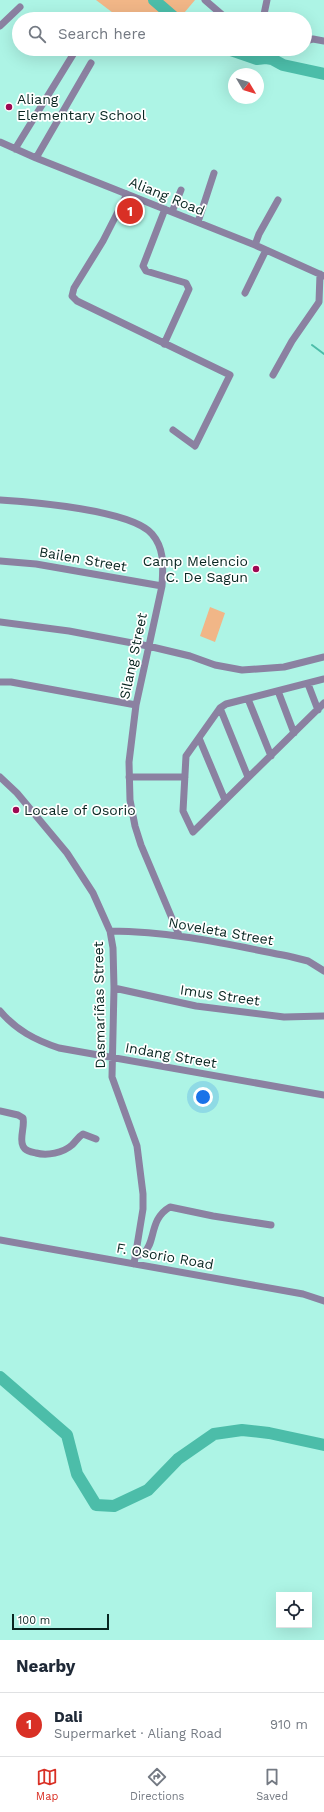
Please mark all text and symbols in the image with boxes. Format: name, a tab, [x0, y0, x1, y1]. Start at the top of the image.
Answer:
search box	[12, 12, 312, 56]
icon: search	[26, 23, 48, 45]
text: Search here	[58, 25, 146, 43]
north arrow	[228, 68, 264, 104]
place label: Aliang Elementary School	[17, 91, 147, 123]
marker: Aliang Elementary School	[4, 102, 14, 112]
street label: Aliang Road	[127, 174, 207, 218]
pin: 1	[117, 196, 143, 226]
street label: Bailen Street	[38, 543, 128, 575]
place label: Camp Melencio C. De Sagun	[143, 553, 248, 585]
marker: Camp Melencio C. De Sagun	[251, 564, 261, 574]
street label: Silang Street	[116, 611, 150, 701]
place label: Locale of Osorio	[24, 802, 136, 818]
marker: Locale of Osorio	[11, 805, 21, 815]
street label: Noveleta Street	[167, 914, 275, 948]
street label: Dasmariñas Street	[90, 941, 108, 1069]
street label: Imus Street	[179, 981, 261, 1009]
street label: Indang Street	[124, 1039, 218, 1071]
your location	[193, 1087, 213, 1107]
street label: F. Osorio Road	[115, 1240, 215, 1272]
map controls	[276, 1592, 312, 1628]
button: locate	[276, 1592, 312, 1628]
scale bar	[12, 1612, 109, 1631]
text: 100 m	[18, 1614, 50, 1627]
text: Nearby	[16, 1656, 75, 1676]
text: Dali	[54, 1708, 83, 1726]
text: 1	[26, 1717, 32, 1732]
text: 910 m	[270, 1717, 308, 1732]
text: Supermarket · Aliang Road	[54, 1726, 222, 1741]
tab: Map	[36, 1766, 58, 1803]
tab: Directions	[130, 1766, 184, 1803]
tab: Saved	[256, 1766, 288, 1803]

